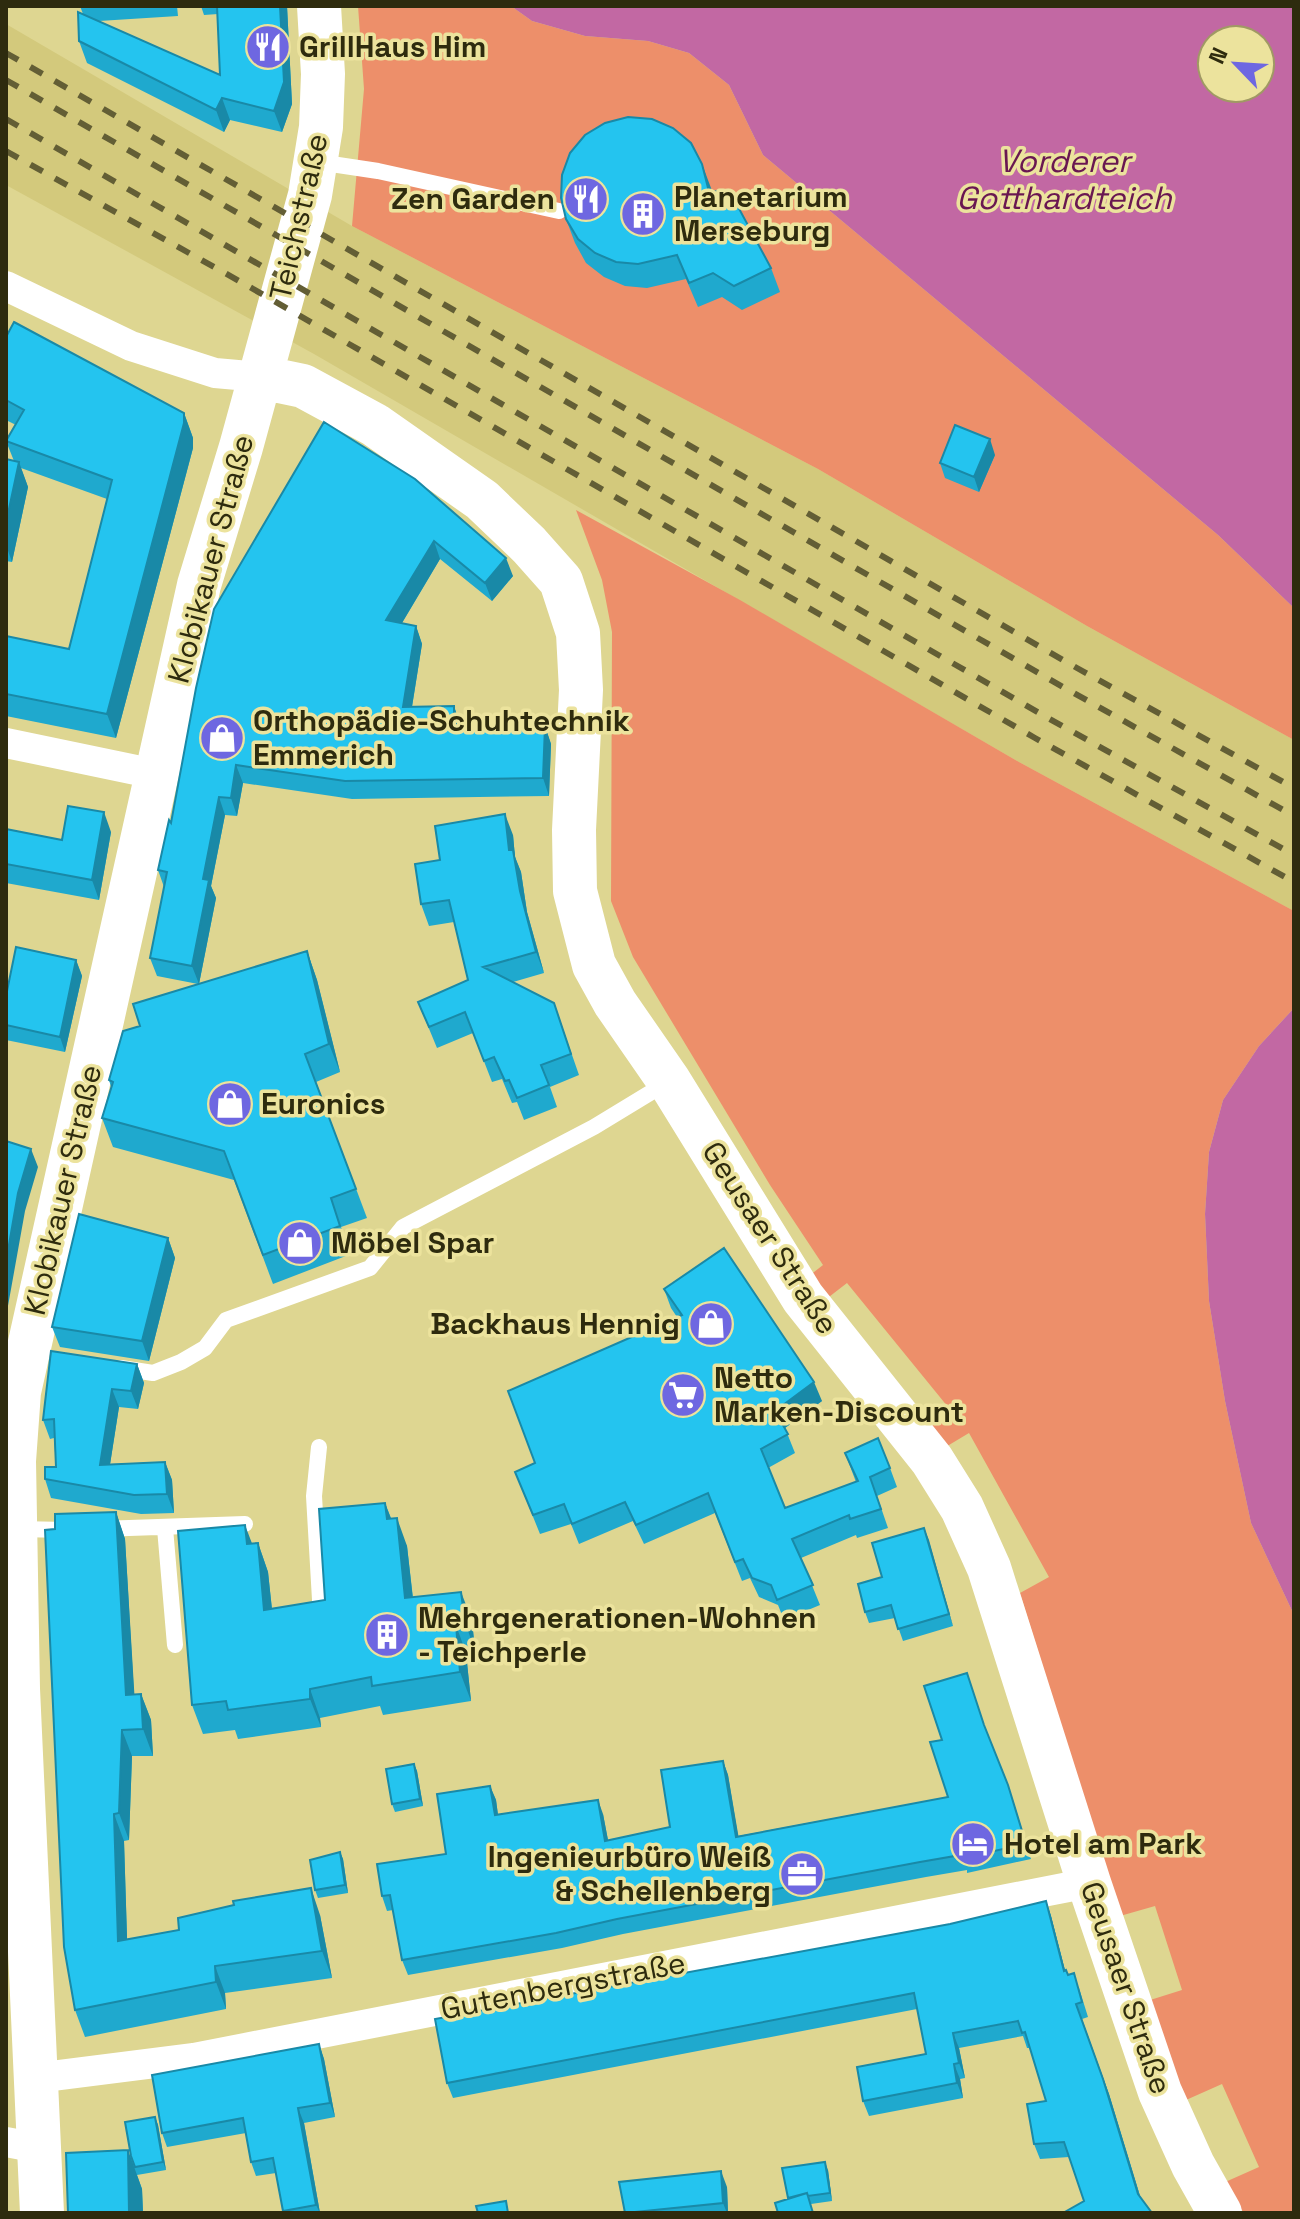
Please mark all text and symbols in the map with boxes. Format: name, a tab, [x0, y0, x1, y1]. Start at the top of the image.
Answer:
restaurant icon: GrillHaus Him	[244, 23, 292, 71]
north arrow	[1196, 24, 1276, 104]
place label: GrillHaus Him	[299, 27, 486, 66]
text: N	[1202, 43, 1234, 68]
street label: Teichstraße	[260, 130, 337, 304]
water label: Vorderer Gotthardteich	[956, 141, 1173, 218]
restaurant icon: Zen Garden	[562, 175, 610, 223]
place label: Planetarium Merseburg	[674, 177, 848, 250]
place label: Zen Garden	[391, 179, 555, 218]
building icon: Planetarium Merseburg	[619, 190, 667, 238]
street label: Klobikauer Straße	[159, 430, 262, 687]
place label: Orthopädie-Schuhtechnik Emmerich	[253, 701, 630, 774]
shop icon: Orthopädie-Schuhtechnik Emmerich	[198, 714, 246, 762]
street label: Klobikauer Straße	[15, 1061, 110, 1319]
shop icon: Euronics	[206, 1080, 254, 1128]
place label: Euronics	[261, 1084, 386, 1123]
street label: Geusaer Straße	[694, 1134, 847, 1341]
shop icon: Möbel Spar	[276, 1219, 324, 1267]
place label: Möbel Spar	[331, 1223, 495, 1262]
shop icon: Backhaus Hennig	[687, 1300, 735, 1348]
place label: Backhaus Hennig	[430, 1304, 680, 1343]
place label: Netto Marken-Discount	[714, 1358, 964, 1431]
supermarket icon: Netto Marken-Discount	[659, 1371, 707, 1419]
place label: Mehrgenerationen-Wohnen - Teichperle	[418, 1598, 816, 1671]
building icon: Mehrgenerationen-Wohnen - Teichperle	[363, 1611, 411, 1659]
hotel icon: Hotel am Park	[949, 1820, 997, 1868]
place label: Hotel am Park	[1004, 1824, 1202, 1863]
place label: Ingenieurbüro Weiß & Schellenberg	[488, 1837, 771, 1910]
office icon: Ingenieurbüro Weiß & Schellenberg	[778, 1850, 826, 1898]
street label: Geusaer Straße	[1072, 1877, 1181, 2099]
street label: Gutenbergstraße	[437, 1943, 689, 2028]

